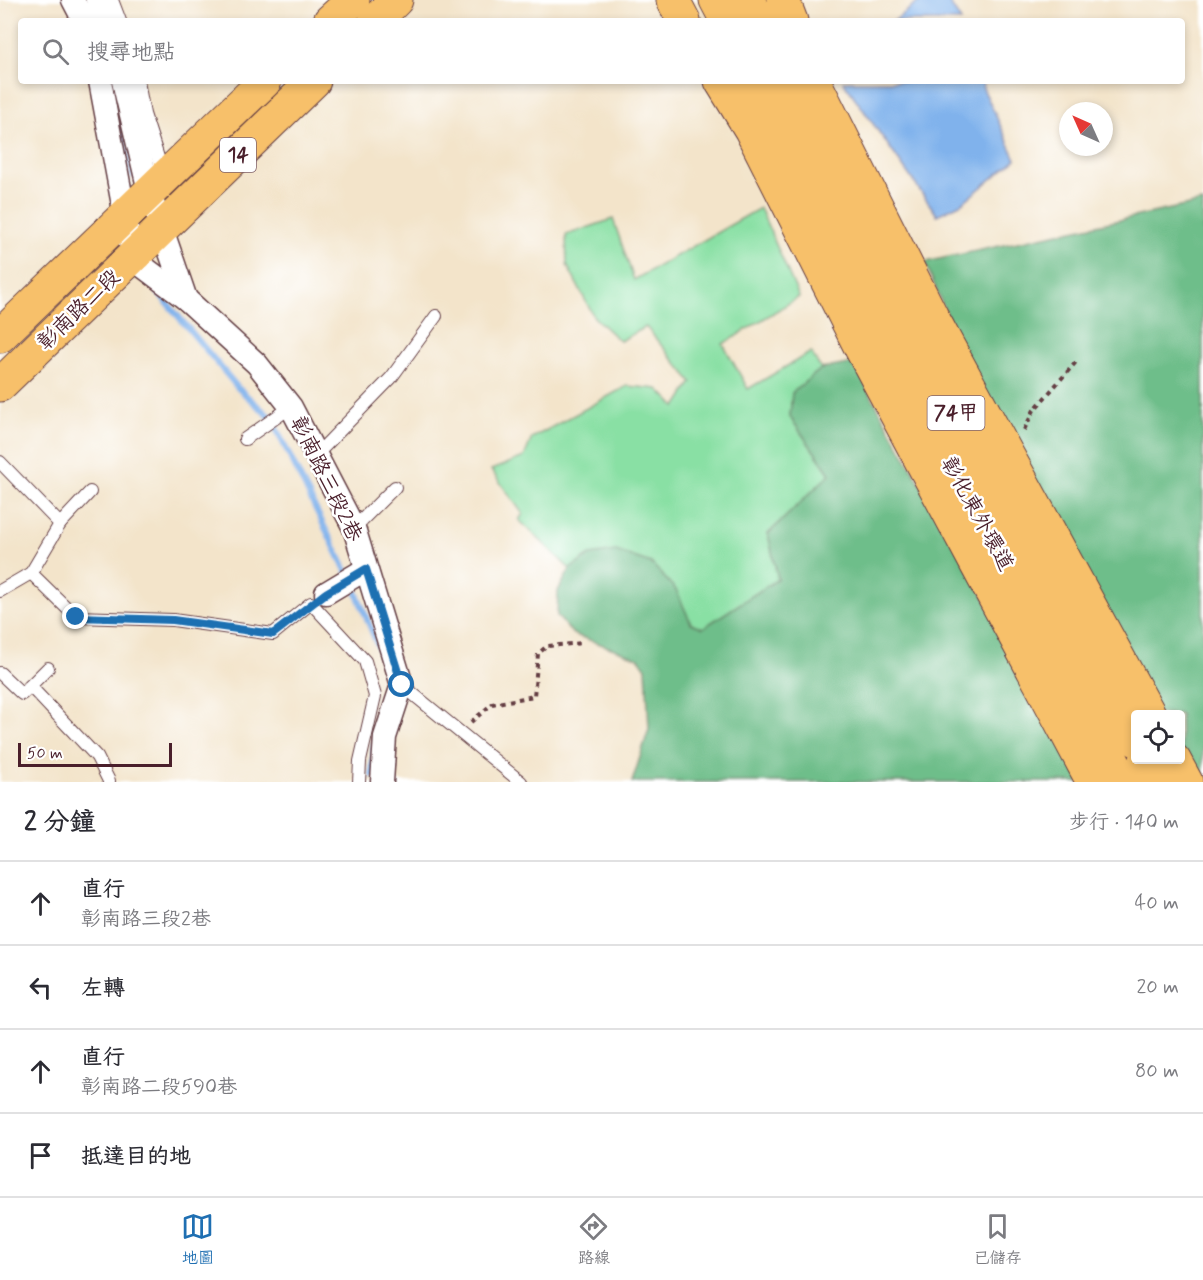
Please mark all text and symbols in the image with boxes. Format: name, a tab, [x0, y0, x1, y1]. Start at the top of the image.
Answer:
search box	[18, 18, 1185, 84]
icon: search	[39, 35, 72, 68]
text: 搜尋地點	[87, 39, 175, 67]
north arrow	[1059, 102, 1113, 156]
road number: 14	[220, 138, 256, 172]
street label: 彰南路二段	[32, 263, 126, 357]
road number: 74甲	[928, 396, 984, 430]
street label: 彰南路三段2巷	[284, 412, 368, 546]
street label: 彰化東外環道	[934, 452, 1020, 576]
route end	[62, 603, 88, 629]
route start	[388, 671, 414, 697]
map controls	[1131, 710, 1185, 764]
button: locate	[1131, 710, 1185, 764]
scale bar	[18, 740, 172, 768]
text: 50 m	[27, 743, 63, 764]
text: 2 分鐘	[24, 806, 96, 840]
text: 步行 · 140 m	[1069, 809, 1179, 836]
text: 直行	[81, 876, 125, 904]
icon: ahead	[24, 887, 57, 920]
text: 40 m	[1135, 890, 1179, 917]
text: 彰南路三段2巷	[81, 906, 211, 933]
icon: left	[24, 971, 57, 1004]
text: 20 m	[1136, 974, 1179, 1001]
text: 左轉	[81, 975, 125, 1003]
text: 直行	[81, 1044, 125, 1072]
icon: ahead	[24, 1055, 57, 1088]
text: 80 m	[1135, 1058, 1179, 1085]
text: 彰南路二段590巷	[81, 1074, 237, 1101]
icon: arrive	[24, 1139, 57, 1172]
text: 抵達目的地	[81, 1143, 191, 1171]
tab: 地圖	[181, 1210, 214, 1269]
tab: 路線	[577, 1210, 610, 1269]
tab: 已儲存	[973, 1210, 1021, 1269]

